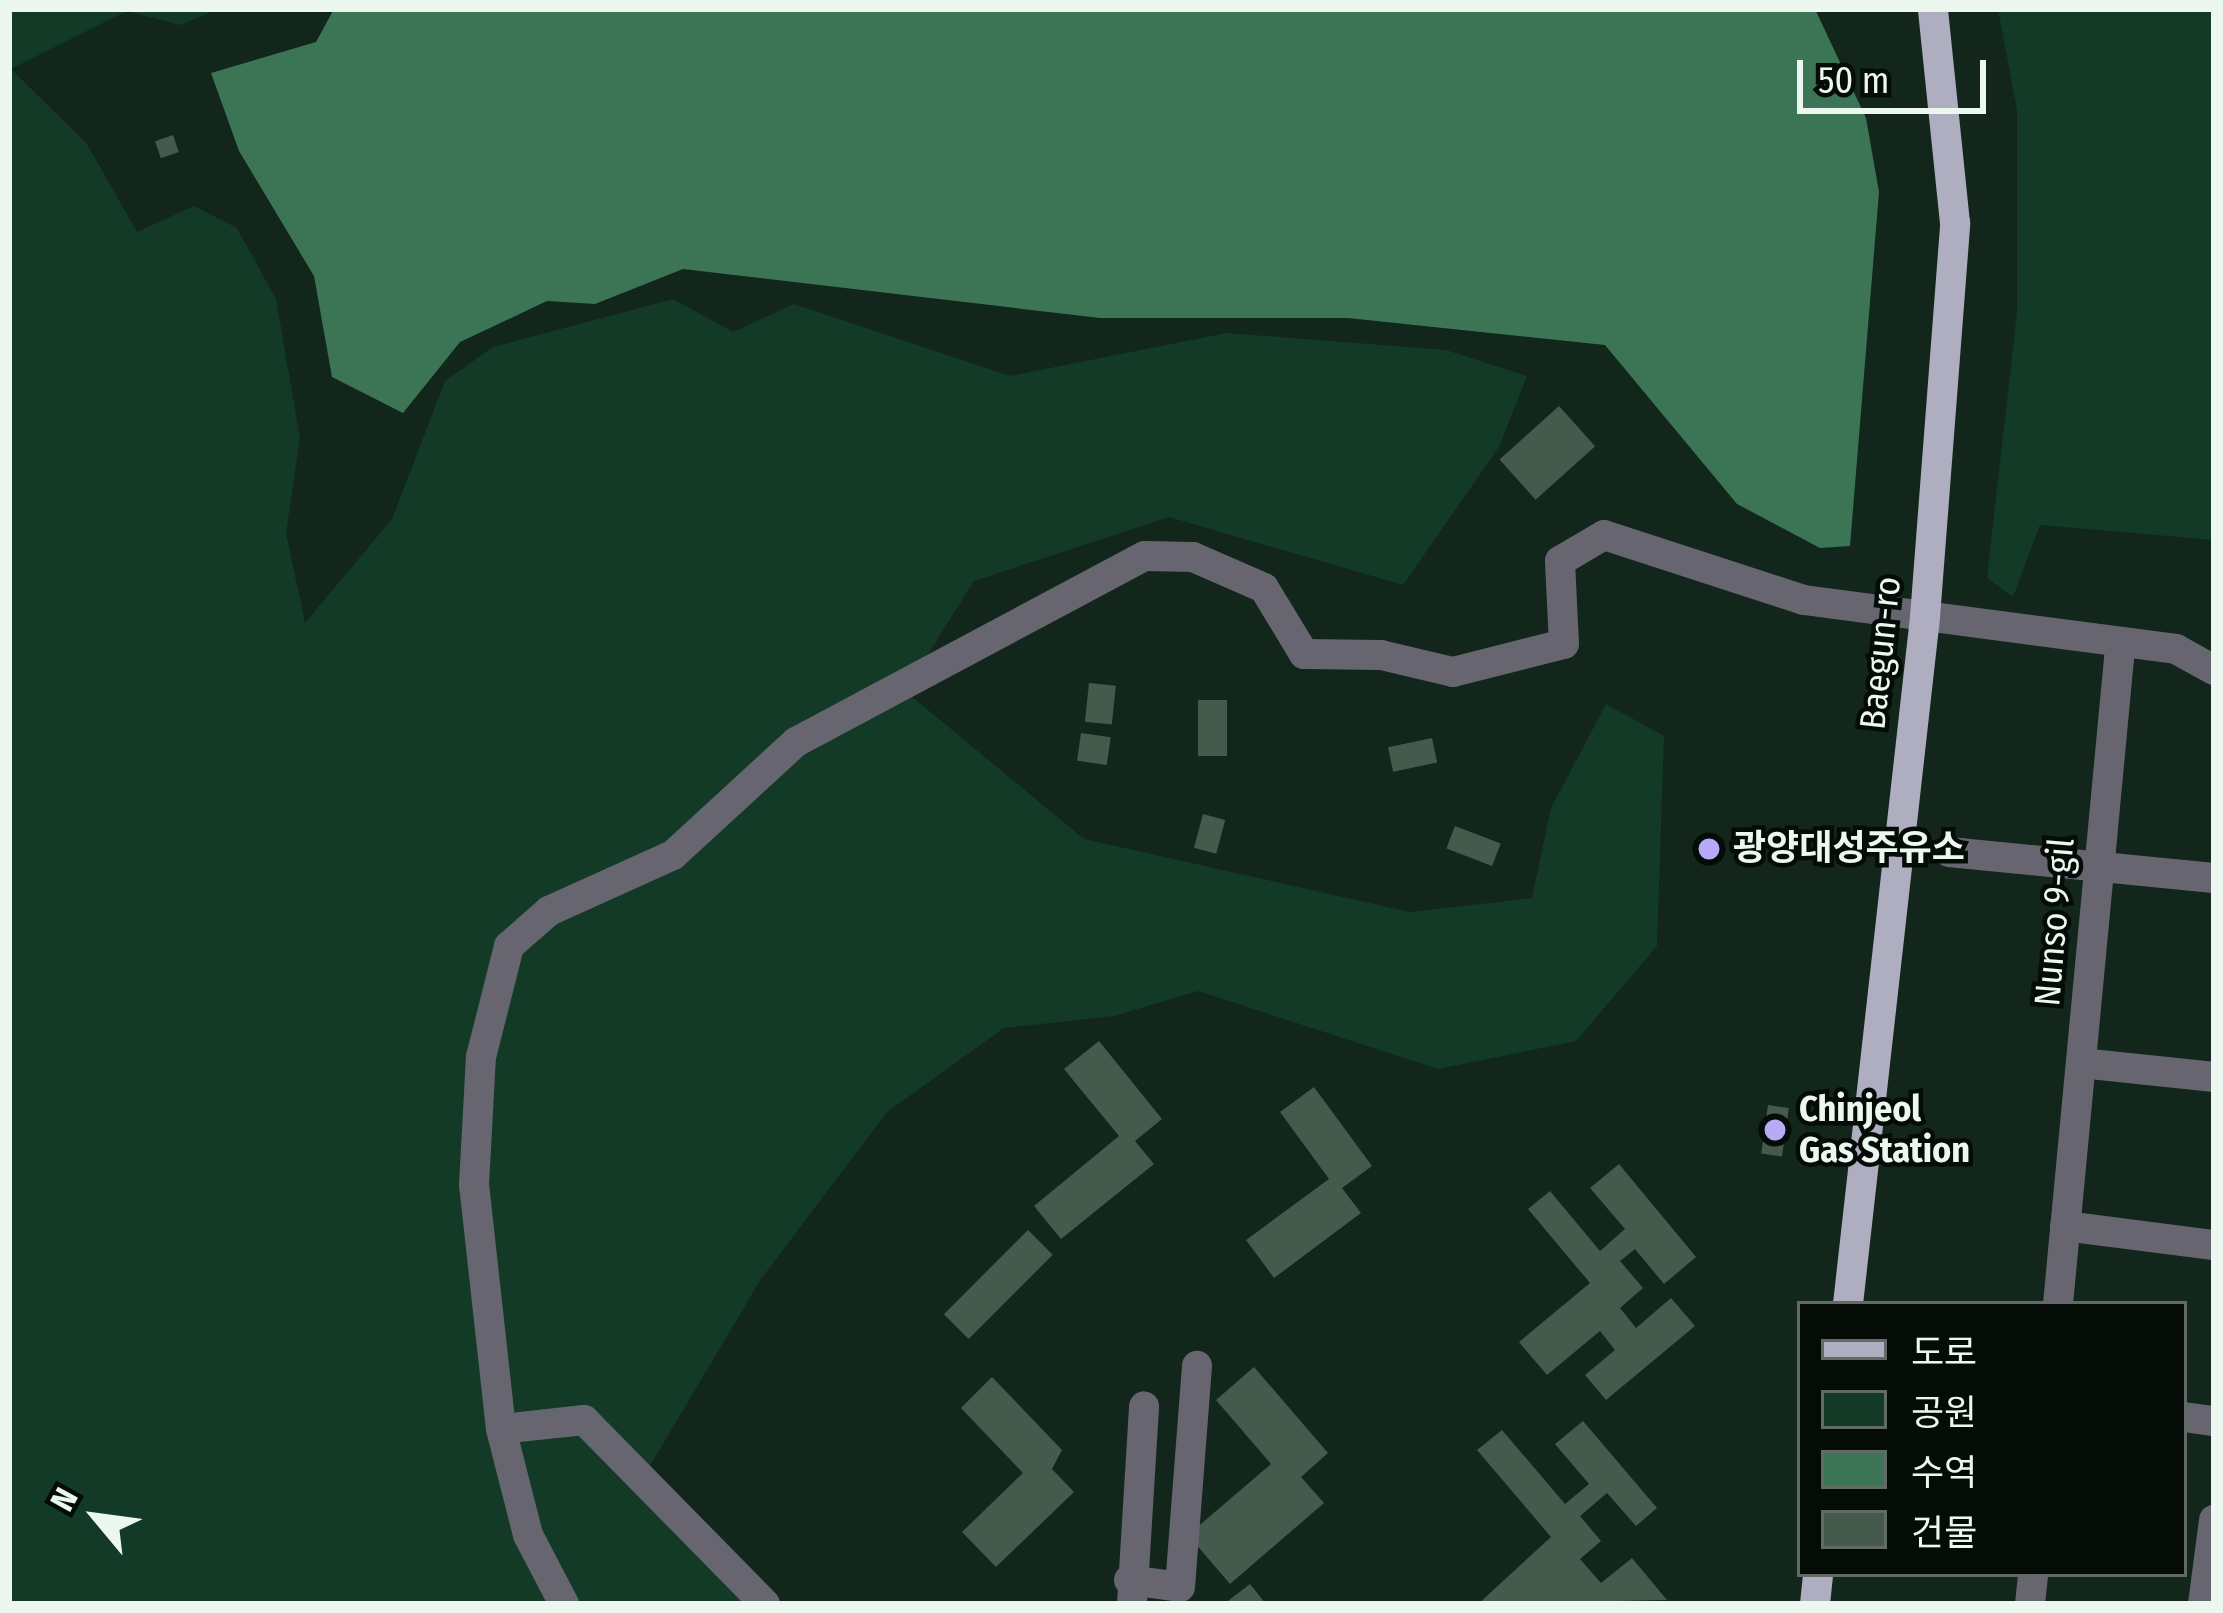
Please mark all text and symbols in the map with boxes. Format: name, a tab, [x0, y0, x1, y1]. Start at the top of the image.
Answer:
scale bar	[1803, 36, 1992, 110]
text: 50 m	[1818, 59, 1889, 103]
street label: Baegun-ro	[1852, 575, 1910, 731]
place label: 광양대성주유소	[1733, 827, 1965, 871]
marker: 광양대성주유소	[1696, 836, 1722, 862]
street label: Nunso 9-gil	[2026, 836, 2084, 1008]
place label: Chinjeol Gas Station	[1799, 1087, 1970, 1172]
marker: Chinjeol Gas Station	[1762, 1117, 1788, 1143]
legend	[1797, 1301, 2187, 1577]
text: 도로	[1911, 1331, 1977, 1375]
text: 공원	[1911, 1391, 1977, 1435]
text: 수역	[1911, 1451, 1977, 1495]
north arrow	[36, 1457, 156, 1577]
text: N	[42, 1481, 87, 1518]
text: 건물	[1911, 1511, 1977, 1555]

